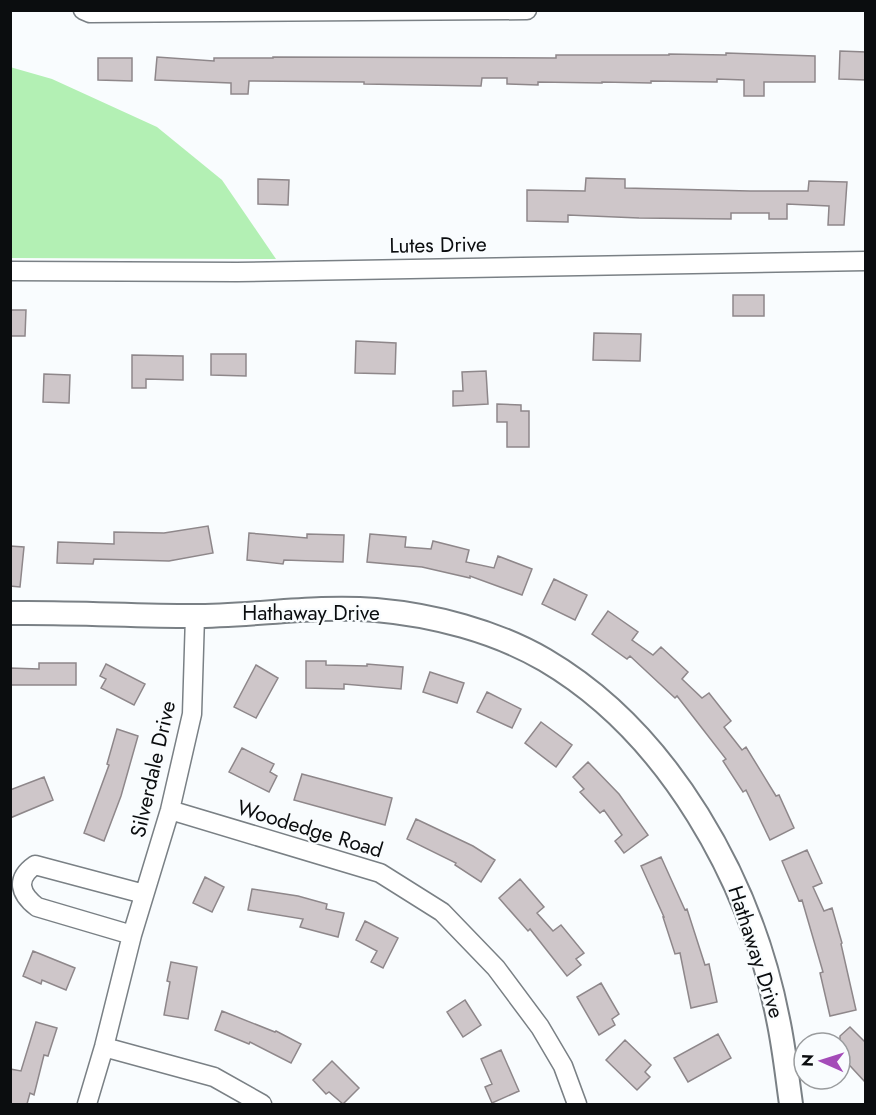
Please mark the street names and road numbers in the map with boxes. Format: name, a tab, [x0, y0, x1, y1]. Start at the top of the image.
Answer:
street label: Lutes Drive	[389, 229, 487, 261]
street label: Hathaway Drive	[242, 598, 380, 628]
street label: Silverdale Drive	[123, 698, 183, 840]
street label: Woodedge Road	[233, 793, 387, 865]
street label: Hathaway Drive	[720, 882, 792, 1022]

